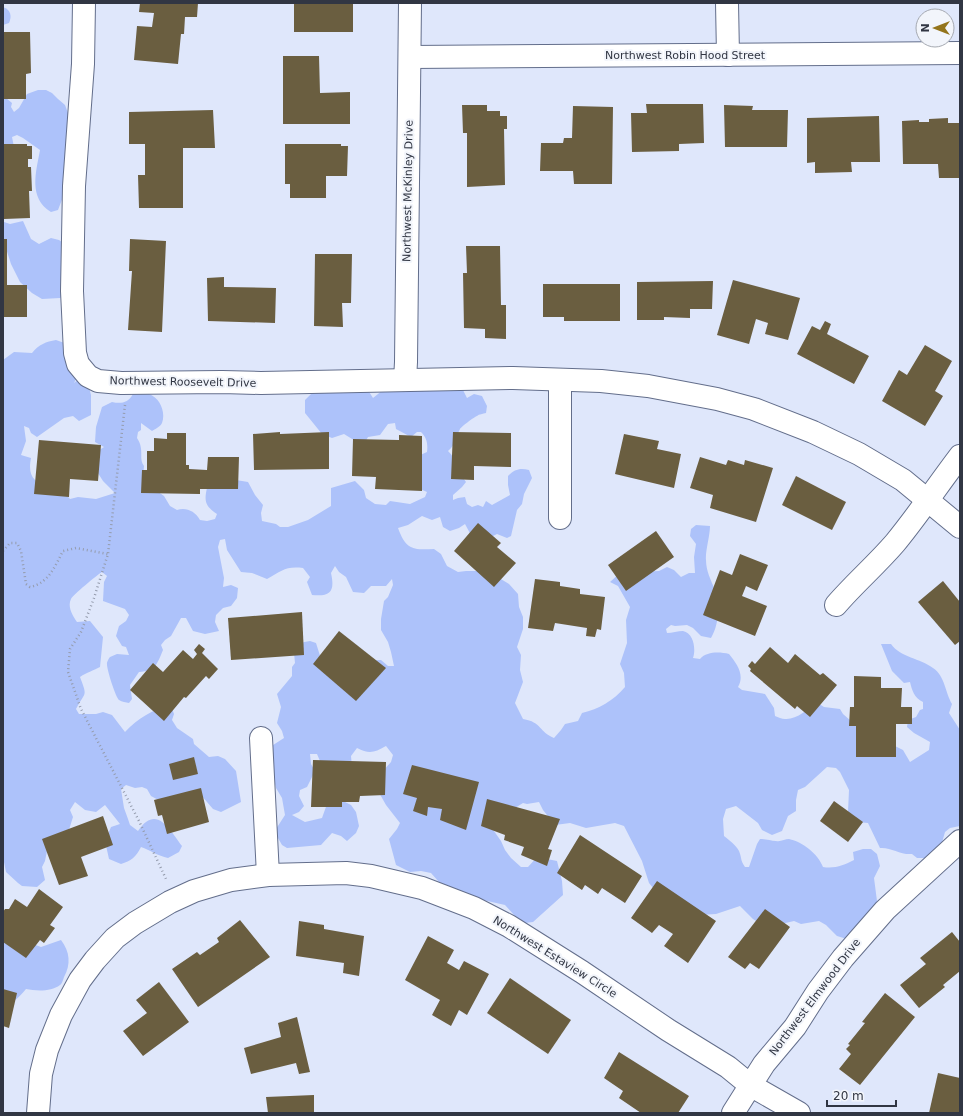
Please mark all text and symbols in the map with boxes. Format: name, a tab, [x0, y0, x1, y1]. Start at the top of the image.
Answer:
north arrow	[915, 8, 955, 48]
text: N	[919, 23, 932, 33]
street label: Northwest Robin Hood Street	[605, 49, 766, 62]
street label: Northwest McKinley Drive	[400, 120, 416, 262]
street label: Northwest Roosevelt Drive	[110, 374, 257, 390]
street label: Northwest Estaview Circle	[491, 913, 619, 1001]
street label: Northwest Elmwood Drive	[767, 936, 863, 1058]
scale bar	[827, 1082, 896, 1108]
text: 20 m	[833, 1089, 864, 1103]

